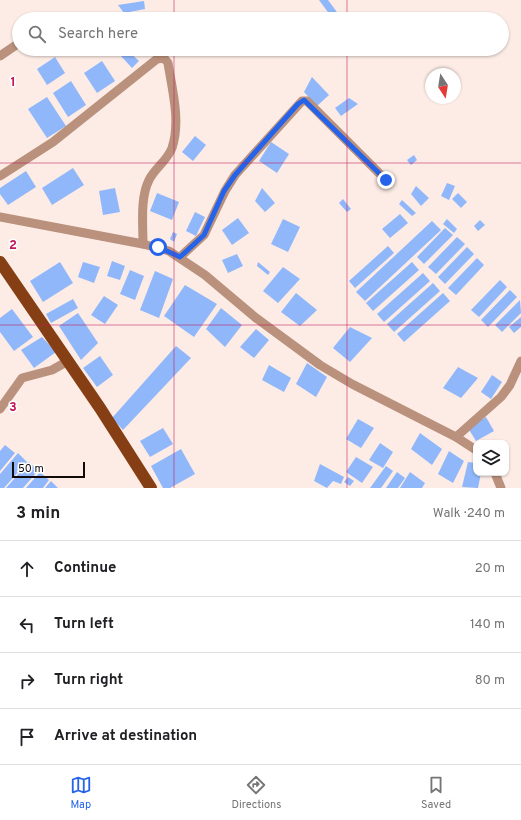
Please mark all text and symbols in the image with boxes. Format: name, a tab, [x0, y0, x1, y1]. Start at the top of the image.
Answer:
search box	[12, 12, 509, 56]
icon: search	[26, 23, 48, 45]
text: Search here	[58, 25, 138, 44]
north arrow	[425, 68, 461, 104]
text: 1	[10, 75, 16, 91]
route end	[377, 171, 395, 189]
text: 2	[9, 238, 17, 254]
route start	[149, 238, 167, 256]
text: 3	[9, 400, 17, 416]
map controls	[473, 440, 509, 476]
button: layers	[473, 440, 509, 476]
scale bar	[12, 460, 85, 479]
text: 50 m	[18, 462, 44, 476]
text: 3 min	[16, 503, 60, 525]
text: Walk · 240 m	[433, 506, 505, 522]
icon: ahead	[16, 558, 38, 580]
text: Continue	[54, 559, 116, 578]
text: 20 m	[475, 561, 505, 577]
icon: left	[16, 614, 38, 636]
text: Turn left	[54, 615, 114, 634]
text: 140 m	[470, 617, 505, 633]
icon: right	[16, 670, 38, 692]
text: Turn right	[54, 671, 123, 690]
text: 80 m	[475, 673, 505, 689]
icon: arrive	[16, 726, 38, 748]
text: Arrive at destination	[54, 727, 197, 746]
tab: Map	[70, 774, 92, 812]
tab: Directions	[231, 774, 281, 812]
tab: Saved	[421, 774, 451, 812]

